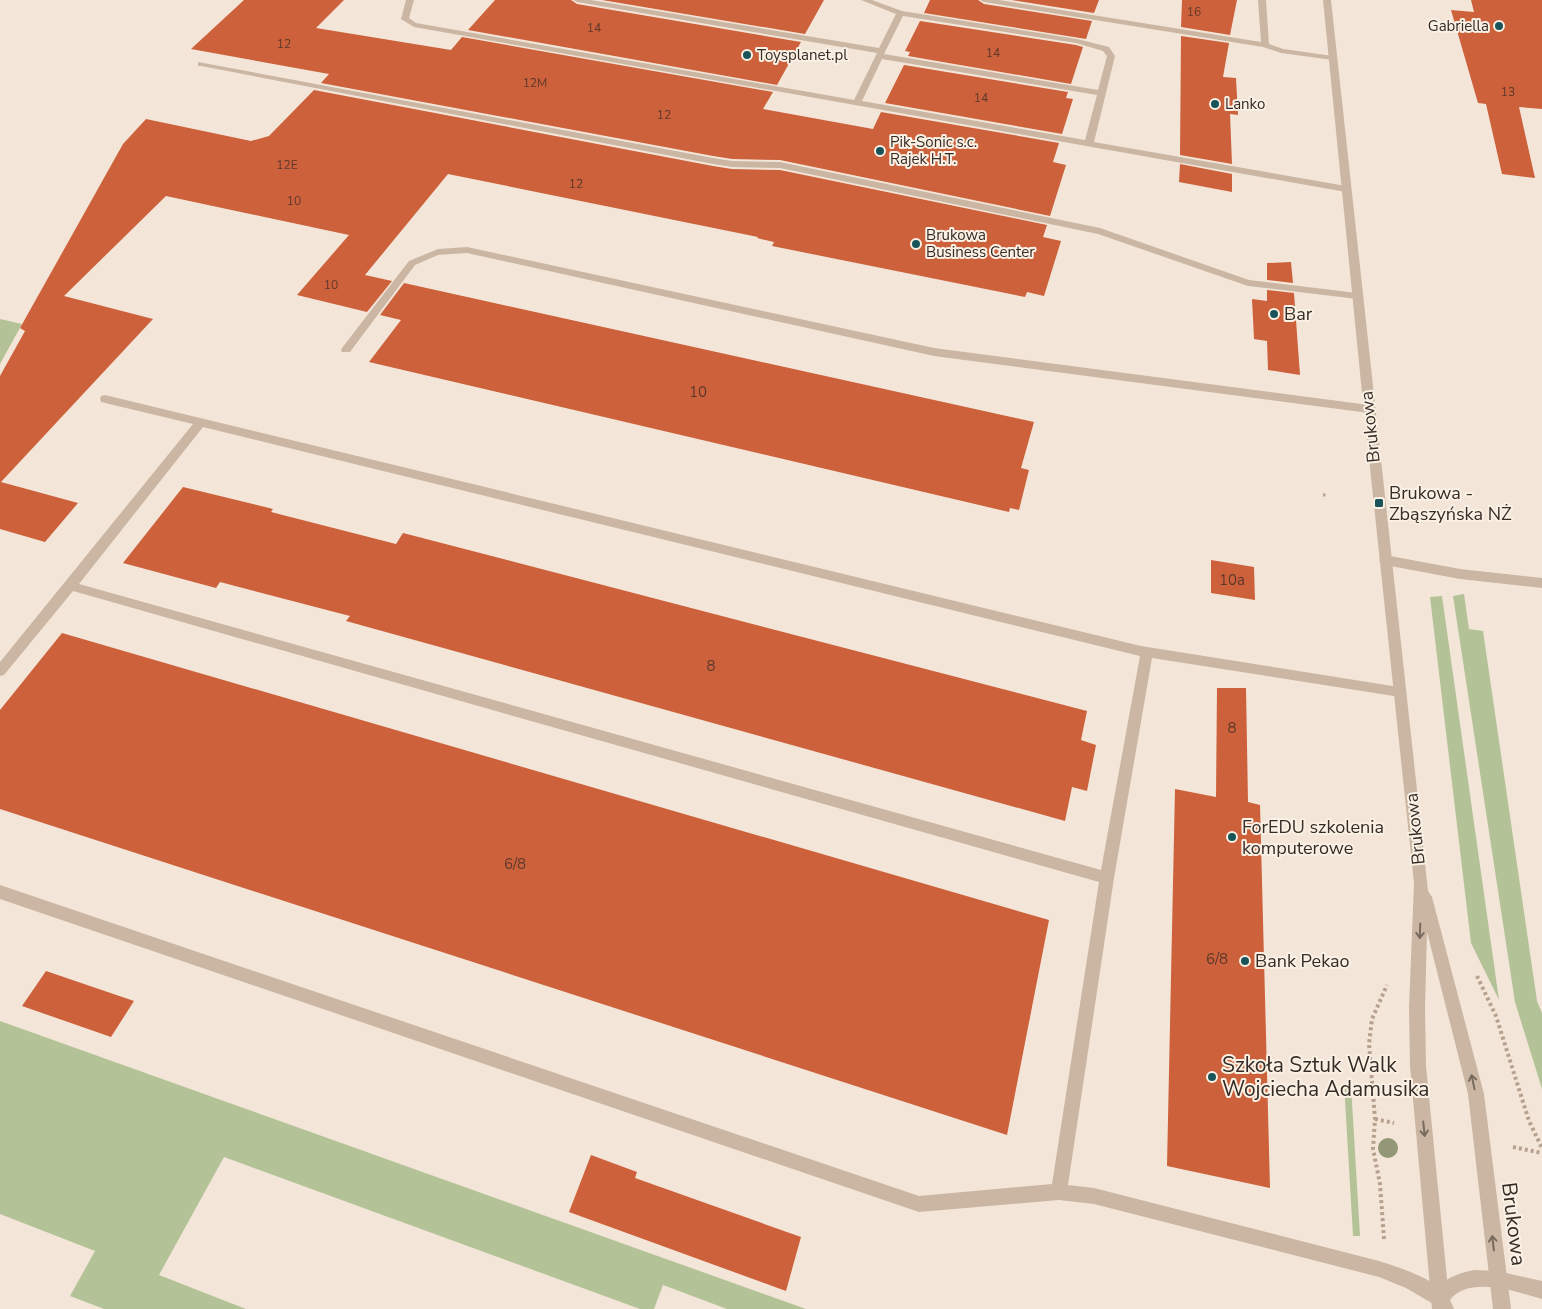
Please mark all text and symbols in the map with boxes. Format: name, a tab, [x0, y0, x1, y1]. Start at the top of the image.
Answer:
house number: 16	[1187, 4, 1201, 20]
place label: Gabriella	[1428, 16, 1489, 36]
house number: 14	[587, 20, 601, 36]
marker: Gabriella	[1493, 20, 1505, 32]
house number: 12	[277, 36, 291, 52]
place label: Toysplanet.pl	[757, 45, 848, 65]
house number: 14	[986, 45, 1000, 61]
marker: Toysplanet.pl	[741, 49, 753, 61]
house number: 12M	[523, 75, 547, 91]
house number: 13	[1501, 84, 1515, 100]
house number: 14	[974, 90, 988, 106]
place label: Lanko	[1225, 94, 1265, 114]
marker: Lanko	[1209, 98, 1221, 110]
house number: 12	[657, 107, 671, 123]
place label: Pik-Sonic s.c. Rajek H.T.	[890, 132, 977, 169]
marker: Pik-Sonic s.c. Rajek H.T.	[874, 145, 886, 157]
house number: 12E	[276, 157, 298, 173]
house number: 12	[569, 176, 583, 192]
house number: 10	[287, 193, 301, 209]
place label: Brukowa Business Center	[926, 225, 1035, 262]
marker: Brukowa Business Center	[910, 238, 922, 250]
house number: 10	[324, 277, 338, 293]
place label: Bar	[1284, 302, 1313, 326]
marker: Bar	[1268, 308, 1280, 320]
house number: 10	[689, 382, 707, 402]
street label: Brukowa	[1354, 390, 1386, 464]
place label: Brukowa - Zbąszyńska NŻ	[1389, 481, 1512, 526]
marker: Brukowa - Zbąszyńska NŻ	[1373, 497, 1385, 509]
house number: 10a	[1219, 570, 1245, 590]
house number: 8	[706, 656, 716, 676]
house number: 8	[1227, 718, 1237, 738]
street label: Brukowa	[1399, 792, 1431, 866]
place label: ForEDU szkolenia komputerowe	[1242, 815, 1384, 860]
marker: ForEDU szkolenia komputerowe	[1226, 831, 1238, 843]
house number: 6/8	[504, 854, 526, 874]
one-way arrow	[1415, 923, 1424, 939]
house number: 6/8	[1206, 949, 1228, 969]
place label: Bank Pekao	[1255, 949, 1350, 973]
marker: Bank Pekao	[1239, 955, 1251, 967]
place label: Szkoła Sztuk Walk Wojciecha Adamusika	[1222, 1051, 1429, 1103]
marker: Szkoła Sztuk Walk Wojciecha Adamusika	[1206, 1071, 1218, 1083]
one-way arrow	[1468, 1075, 1477, 1091]
one-way arrow	[1419, 1120, 1428, 1136]
street label: Brukowa	[1495, 1181, 1533, 1267]
one-way arrow	[1488, 1236, 1498, 1252]

